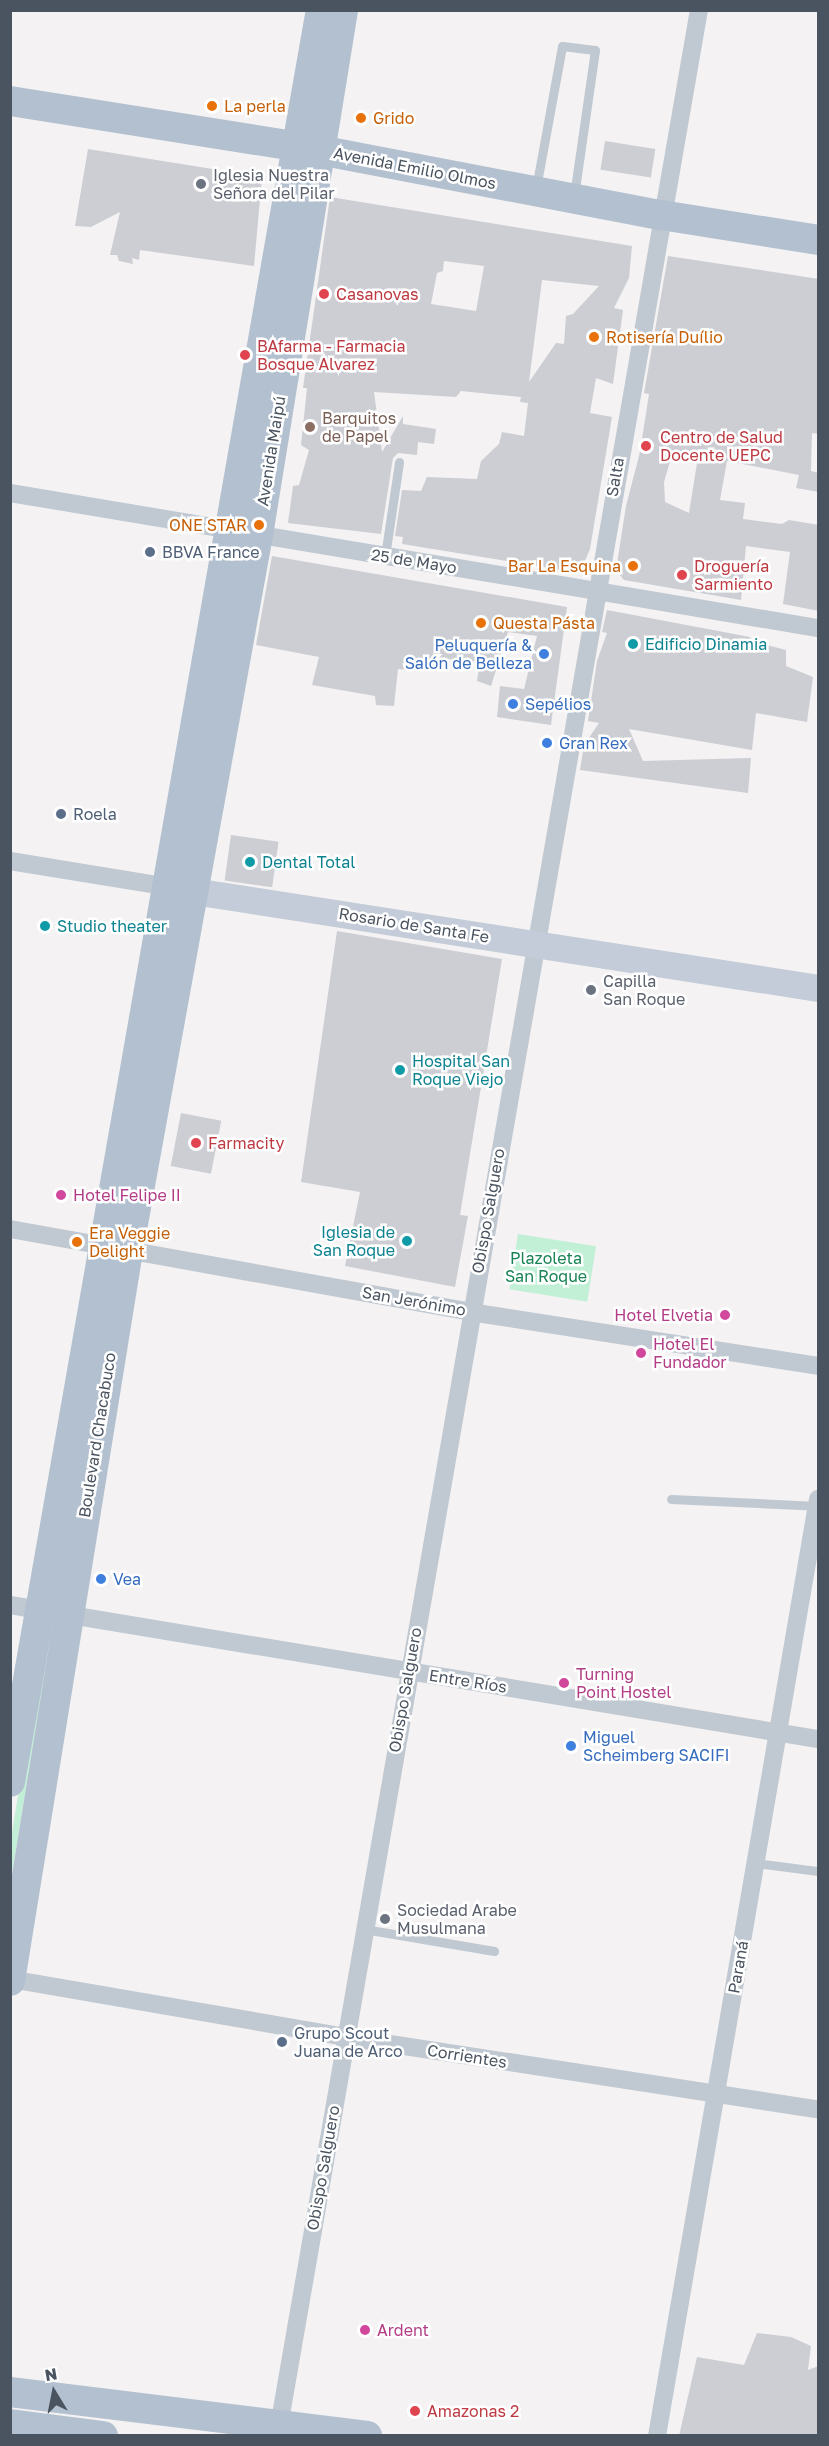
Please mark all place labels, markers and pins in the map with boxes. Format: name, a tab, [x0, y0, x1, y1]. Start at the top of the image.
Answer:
place label: La perla	[224, 96, 286, 116]
marker: La perla	[205, 99, 219, 113]
place label: Grido	[373, 108, 414, 128]
marker: Grido	[354, 111, 368, 125]
place label: Iglesia Nuestra Señora del Pilar	[213, 165, 334, 203]
marker: Iglesia Nuestra Señora del Pilar	[194, 177, 208, 191]
place label: Casanovas	[336, 284, 419, 304]
marker: Casanovas	[317, 287, 331, 301]
place label: Rotisería Duílio	[606, 327, 723, 347]
marker: Rotisería Duílio	[587, 330, 601, 344]
place label: BAfarma - Farmacia Bosque Alvarez	[257, 336, 406, 374]
marker: BAfarma - Farmacia Bosque Alvarez	[238, 348, 252, 362]
place label: Barquitos de Papel	[322, 408, 396, 446]
marker: Barquitos de Papel	[303, 420, 317, 434]
place label: Centro de Salud Docente UEPC	[660, 427, 783, 465]
marker: Centro de Salud Docente UEPC	[637, 437, 655, 455]
place label: ONE STAR	[169, 515, 247, 535]
marker: ONE STAR	[252, 518, 266, 532]
place label: BBVA France	[162, 542, 260, 562]
marker: BBVA France	[143, 545, 157, 559]
place label: Bar La Esquina	[508, 556, 621, 576]
place label: Droguería Sarmiento	[694, 556, 773, 594]
marker: Bar La Esquina	[626, 559, 640, 573]
marker: Droguería Sarmiento	[675, 568, 689, 582]
place label: Questa Pásta	[493, 613, 595, 633]
marker: Questa Pásta	[474, 616, 488, 630]
place label: Edificio Dinamia	[645, 634, 767, 654]
place label: Peluquería & Salón de Belleza	[405, 635, 532, 673]
marker: Edificio Dinamia	[626, 637, 640, 651]
marker: Peluquería & Salón de Belleza	[537, 647, 551, 661]
place label: Sepélios	[525, 694, 591, 714]
marker: Sepélios	[506, 697, 520, 711]
place label: Gran Rex	[559, 733, 628, 753]
marker: Gran Rex	[540, 736, 554, 750]
place label: Roela	[73, 804, 117, 824]
marker: Roela	[54, 807, 68, 821]
place label: Dental Total	[262, 852, 355, 872]
marker: Dental Total	[243, 855, 257, 869]
place label: Studio theater	[57, 916, 167, 936]
marker: Studio theater	[38, 919, 52, 933]
place label: Capilla San Roque	[603, 971, 685, 1009]
marker: Capilla San Roque	[584, 983, 598, 997]
place label: Hospital San Roque Viejo	[412, 1051, 510, 1089]
marker: Hospital San Roque Viejo	[393, 1063, 407, 1077]
place label: Farmacity	[208, 1133, 284, 1153]
marker: Farmacity	[189, 1136, 203, 1150]
place label: Hotel Felipe II	[73, 1185, 181, 1205]
marker: Hotel Felipe II	[54, 1188, 68, 1202]
place label: Iglesia de San Roque	[313, 1222, 395, 1260]
place label: Era Veggie Delight	[89, 1223, 170, 1261]
marker: Iglesia de San Roque	[400, 1234, 414, 1248]
marker: Era Veggie Delight	[70, 1235, 84, 1249]
place label: Hotel Elvetia	[614, 1305, 713, 1325]
marker: Hotel Elvetia	[718, 1308, 732, 1322]
place label: Hotel El Fundador	[653, 1334, 727, 1372]
marker: Hotel El Fundador	[634, 1346, 648, 1360]
place label: Vea	[113, 1569, 141, 1589]
marker: Vea	[94, 1572, 108, 1586]
place label: Turning Point Hostel	[576, 1664, 671, 1702]
marker: Turning Point Hostel	[557, 1676, 571, 1690]
place label: Miguel Scheimberg SACIFI	[583, 1727, 729, 1765]
marker: Miguel Scheimberg SACIFI	[564, 1739, 578, 1753]
place label: Sociedad Arabe Musulmana	[397, 1900, 517, 1938]
marker: Sociedad Arabe Musulmana	[378, 1912, 392, 1926]
place label: Grupo Scout Juana de Arco	[294, 2023, 403, 2061]
marker: Grupo Scout Juana de Arco	[275, 2035, 289, 2049]
place label: Ardent	[377, 2320, 429, 2340]
marker: Ardent	[358, 2323, 372, 2337]
place label: Amazonas 2	[427, 2401, 519, 2421]
marker: Amazonas 2	[408, 2404, 422, 2418]

